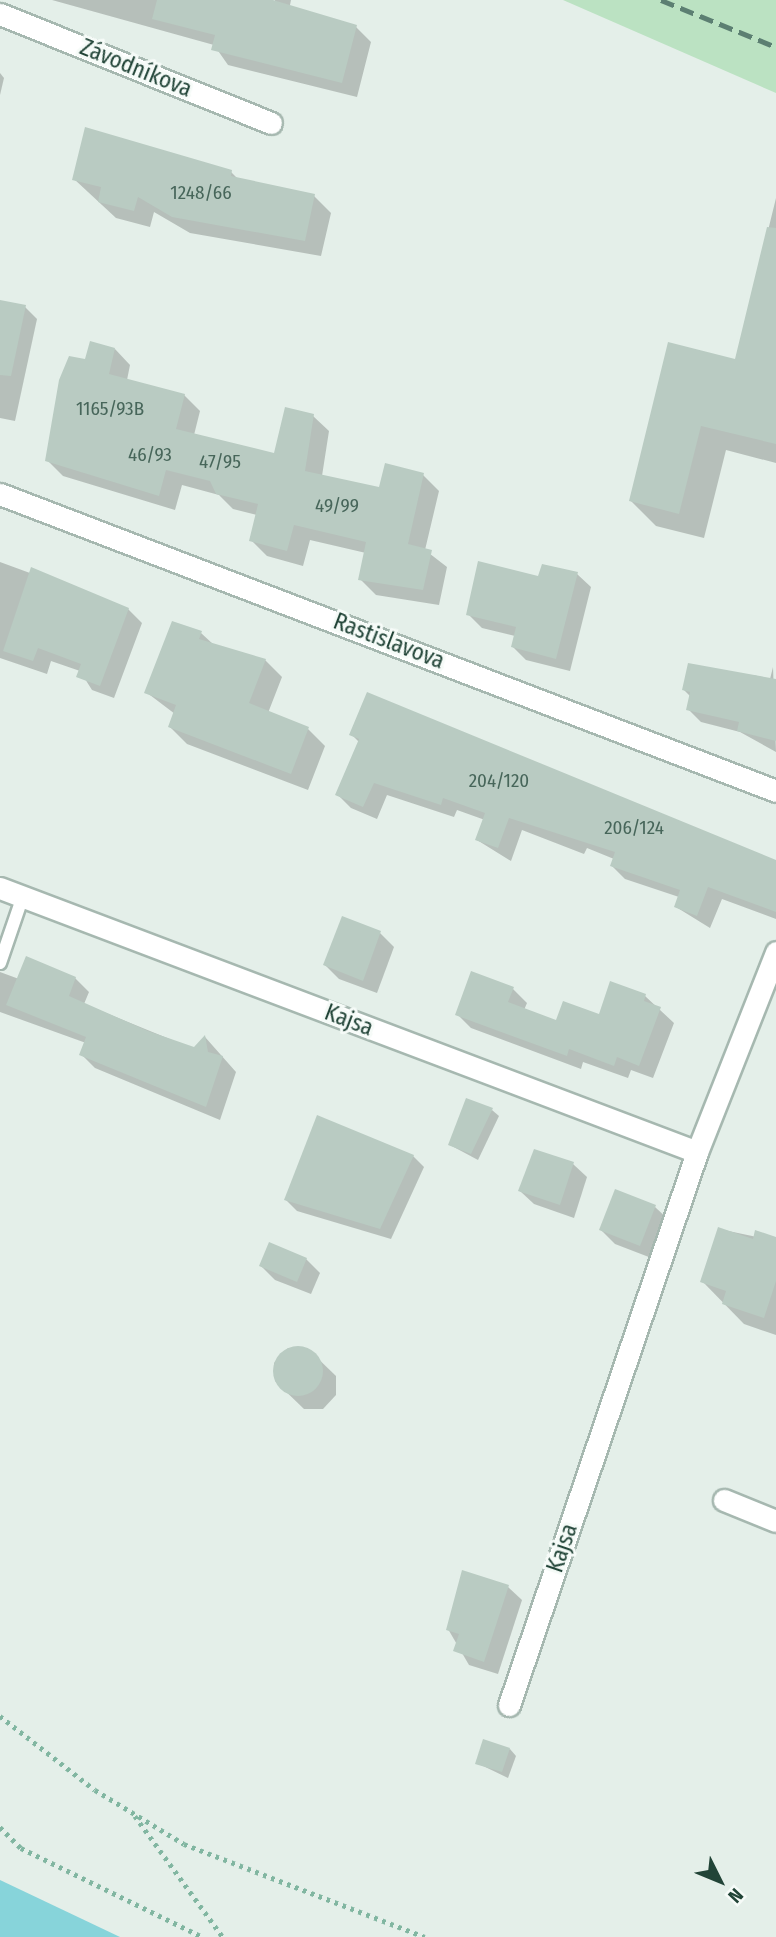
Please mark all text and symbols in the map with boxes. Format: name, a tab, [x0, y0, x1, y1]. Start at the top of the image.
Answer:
street label: Závodníkova	[76, 33, 196, 103]
house number: 1248/66	[170, 182, 232, 204]
house number: 1165/93B	[76, 398, 144, 420]
house number: 46/93	[128, 444, 172, 466]
house number: 47/95	[199, 451, 241, 473]
house number: 49/99	[315, 495, 359, 517]
street label: Rastislavova	[330, 607, 448, 675]
house number: 204/120	[469, 770, 529, 792]
house number: 206/124	[604, 817, 664, 839]
street label: Kajsa	[321, 998, 377, 1042]
street label: Kajsa	[541, 1520, 583, 1576]
north arrow	[685, 1846, 755, 1916]
text: N	[723, 1884, 748, 1908]

